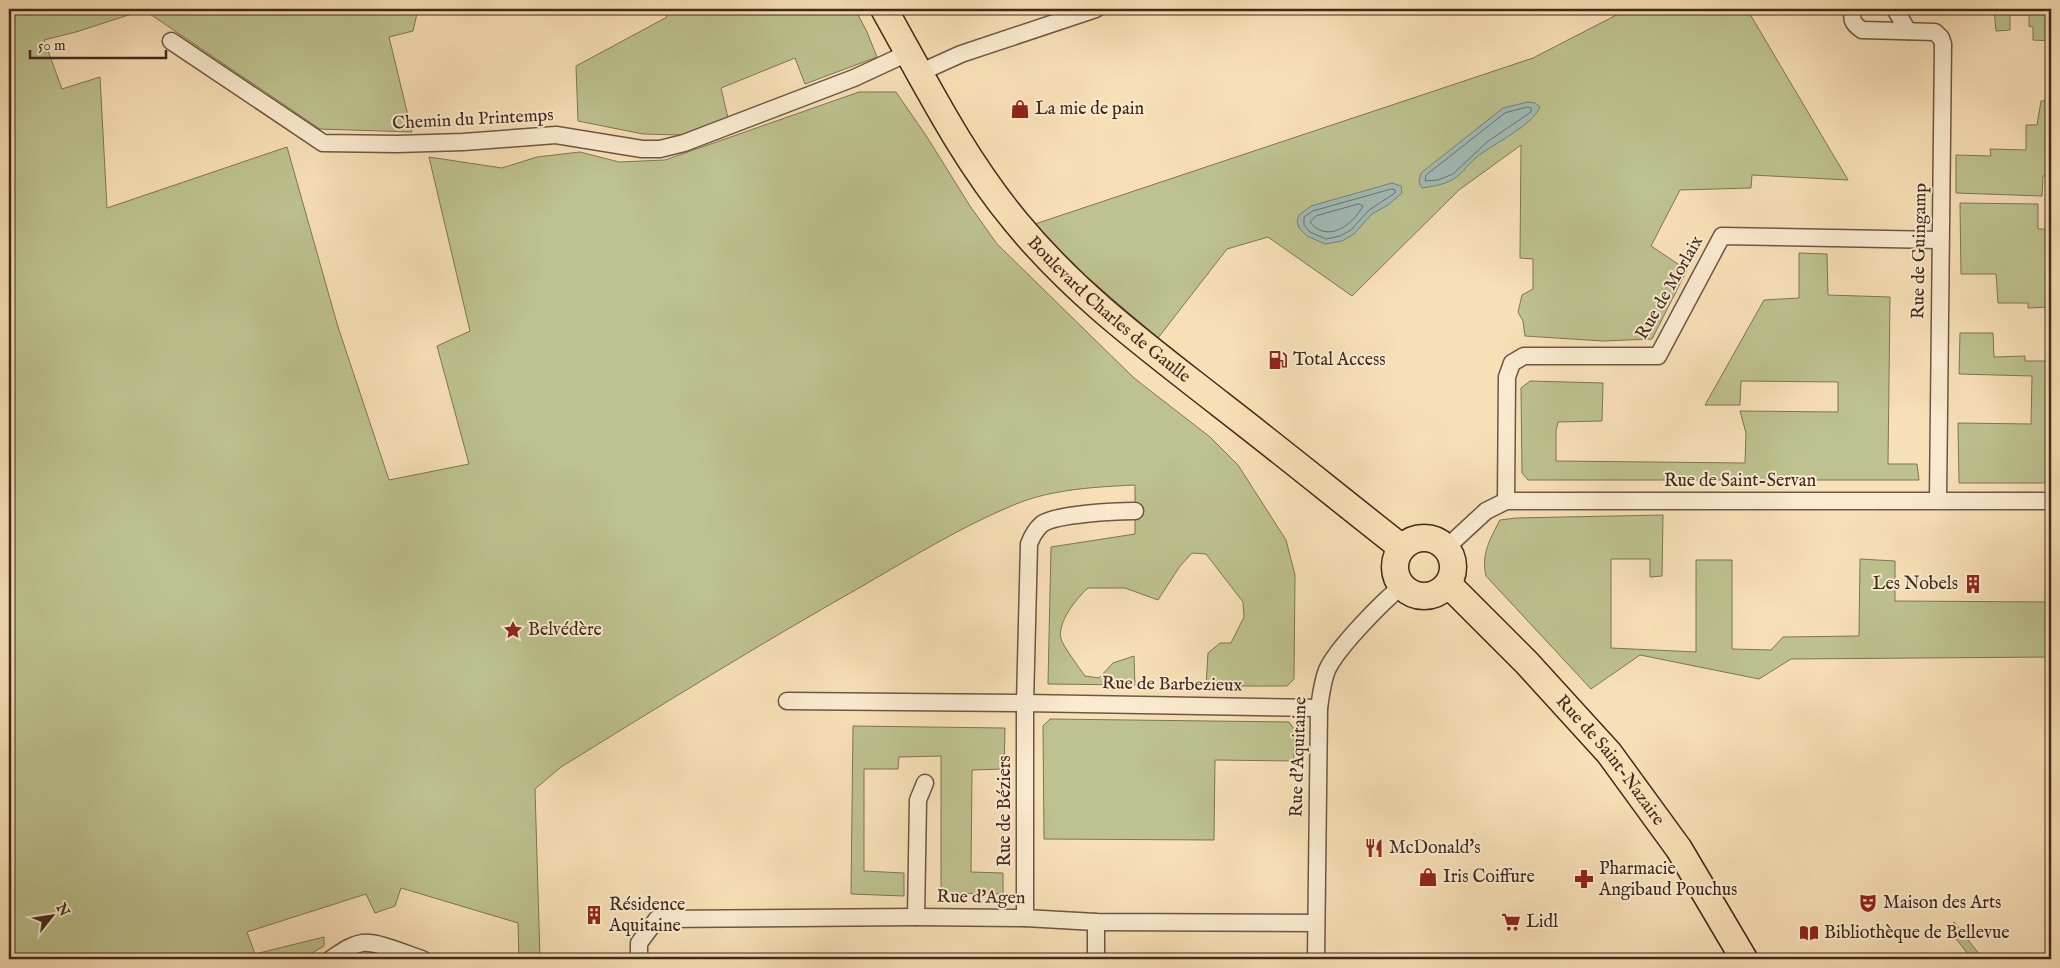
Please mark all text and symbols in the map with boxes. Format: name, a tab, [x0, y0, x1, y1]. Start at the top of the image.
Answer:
scale bar	[30, 28, 166, 60]
text: 50 m	[38, 36, 66, 55]
shop icon: La mie de pain	[1009, 98, 1031, 120]
place label: La mie de pain	[1035, 98, 1144, 121]
street label: Chemin du Printemps	[392, 104, 554, 136]
street label: Rue de Guingamp	[1907, 182, 1933, 319]
street label: Boulevard Charles de Gaulle	[1022, 231, 1195, 388]
street label: Rue de Morlaix	[1631, 232, 1709, 344]
fuel station icon: Total Access	[1267, 349, 1289, 371]
place label: Total Access	[1293, 349, 1386, 372]
street label: Rue de Saint-Servan	[1664, 470, 1817, 493]
place label: Les Nobels	[1873, 573, 1958, 596]
building icon: Les Nobels	[1962, 573, 1984, 595]
place icon: Belvédère	[502, 619, 524, 641]
place label: Belvédère	[528, 619, 602, 642]
street label: Rue de Barbezieux	[1102, 672, 1243, 698]
street label: Rue de Saint-Nazaire	[1550, 690, 1670, 830]
street label: Rue d'Aquitaine	[1285, 696, 1313, 818]
street label: Rue de Béziers	[994, 755, 1017, 867]
restaurant icon: McDonald's	[1363, 837, 1385, 859]
place label: McDonald's	[1389, 837, 1481, 860]
place label: Pharmacie Angibaud Pouchus	[1598, 858, 1737, 902]
shop icon: Iris Coiffure	[1417, 866, 1439, 888]
place label: Iris Coiffure	[1443, 866, 1535, 889]
pharmacy icon: Pharmacie Angibaud Pouchus	[1573, 868, 1595, 890]
street label: Rue d'Agen	[936, 886, 1026, 910]
north arrow	[28, 890, 78, 940]
theatre icon: Maison des Arts	[1857, 892, 1879, 914]
place label: Maison des Arts	[1883, 892, 2001, 915]
place label: Résidence Aquitaine	[608, 894, 685, 938]
text: N	[51, 899, 73, 920]
building icon: Résidence Aquitaine	[583, 904, 605, 926]
supermarket icon: Lidl	[1500, 911, 1522, 933]
place label: Lidl	[1526, 911, 1558, 934]
library icon: Bibliothèque de Bellevue	[1798, 922, 1820, 944]
place label: Bibliothèque de Bellevue	[1824, 922, 2010, 945]

